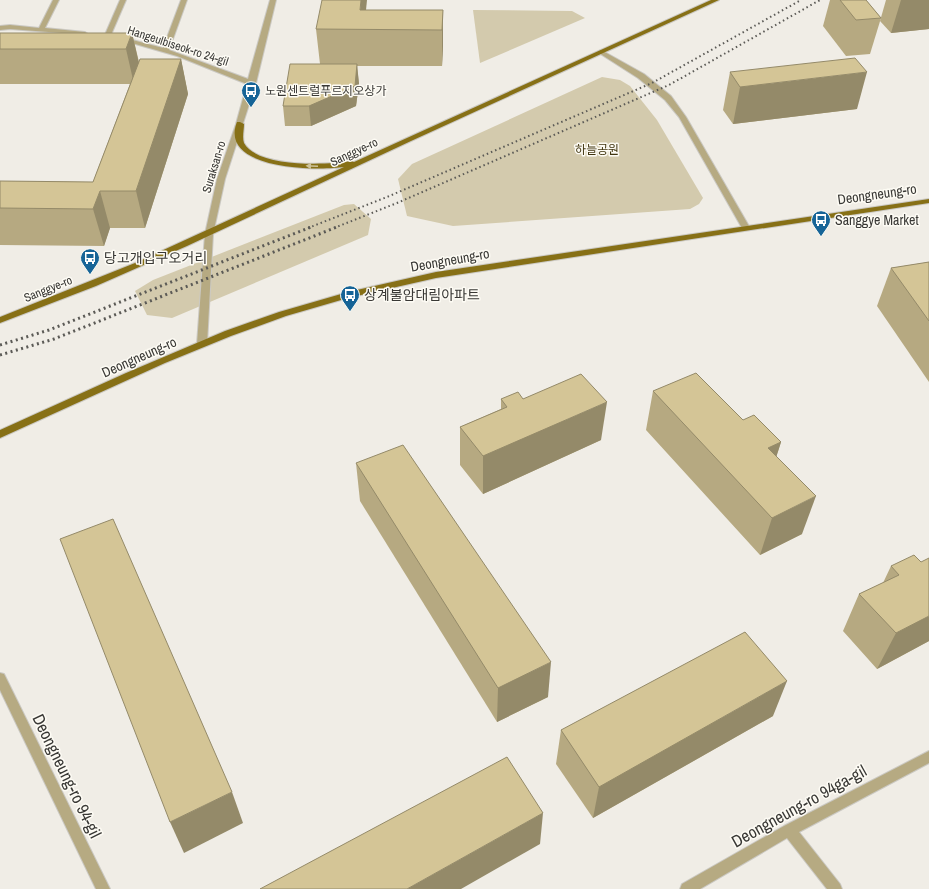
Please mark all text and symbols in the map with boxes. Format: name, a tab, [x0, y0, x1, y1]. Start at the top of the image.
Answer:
street label: Hangeulbiseok-ro 24-gil	[126, 22, 230, 70]
bus stop icon: 노원센트럴푸르지오상가	[240, 80, 262, 108]
place label: 노원센트럴푸르지오상가	[265, 83, 386, 99]
street label: Sanggye-ro	[328, 134, 380, 170]
street label: Suraksan-ro	[199, 139, 229, 195]
park label: 하늘공원	[575, 142, 619, 158]
one-way arrow	[305, 163, 318, 169]
street label: Deongneung-ro	[836, 180, 918, 208]
bus stop icon: Sanggye Market	[810, 209, 832, 237]
place label: Sanggye Market	[835, 211, 919, 229]
street label: Deongneung-ro	[409, 244, 491, 276]
bus stop icon: 당고개입구오거리	[79, 247, 101, 275]
place label: 당고개입구오거리	[104, 249, 207, 267]
street label: Sanggye-ro	[21, 272, 75, 306]
bus stop icon: 상계불암대림아파트	[339, 284, 361, 312]
place label: 상계불암대림아파트	[364, 286, 480, 304]
street label: Deongneung-ro	[99, 333, 179, 381]
street label: Deongneung-ro 94-gil	[27, 710, 108, 842]
street label: Deongneung-ro 94ga-gil	[727, 759, 870, 852]

